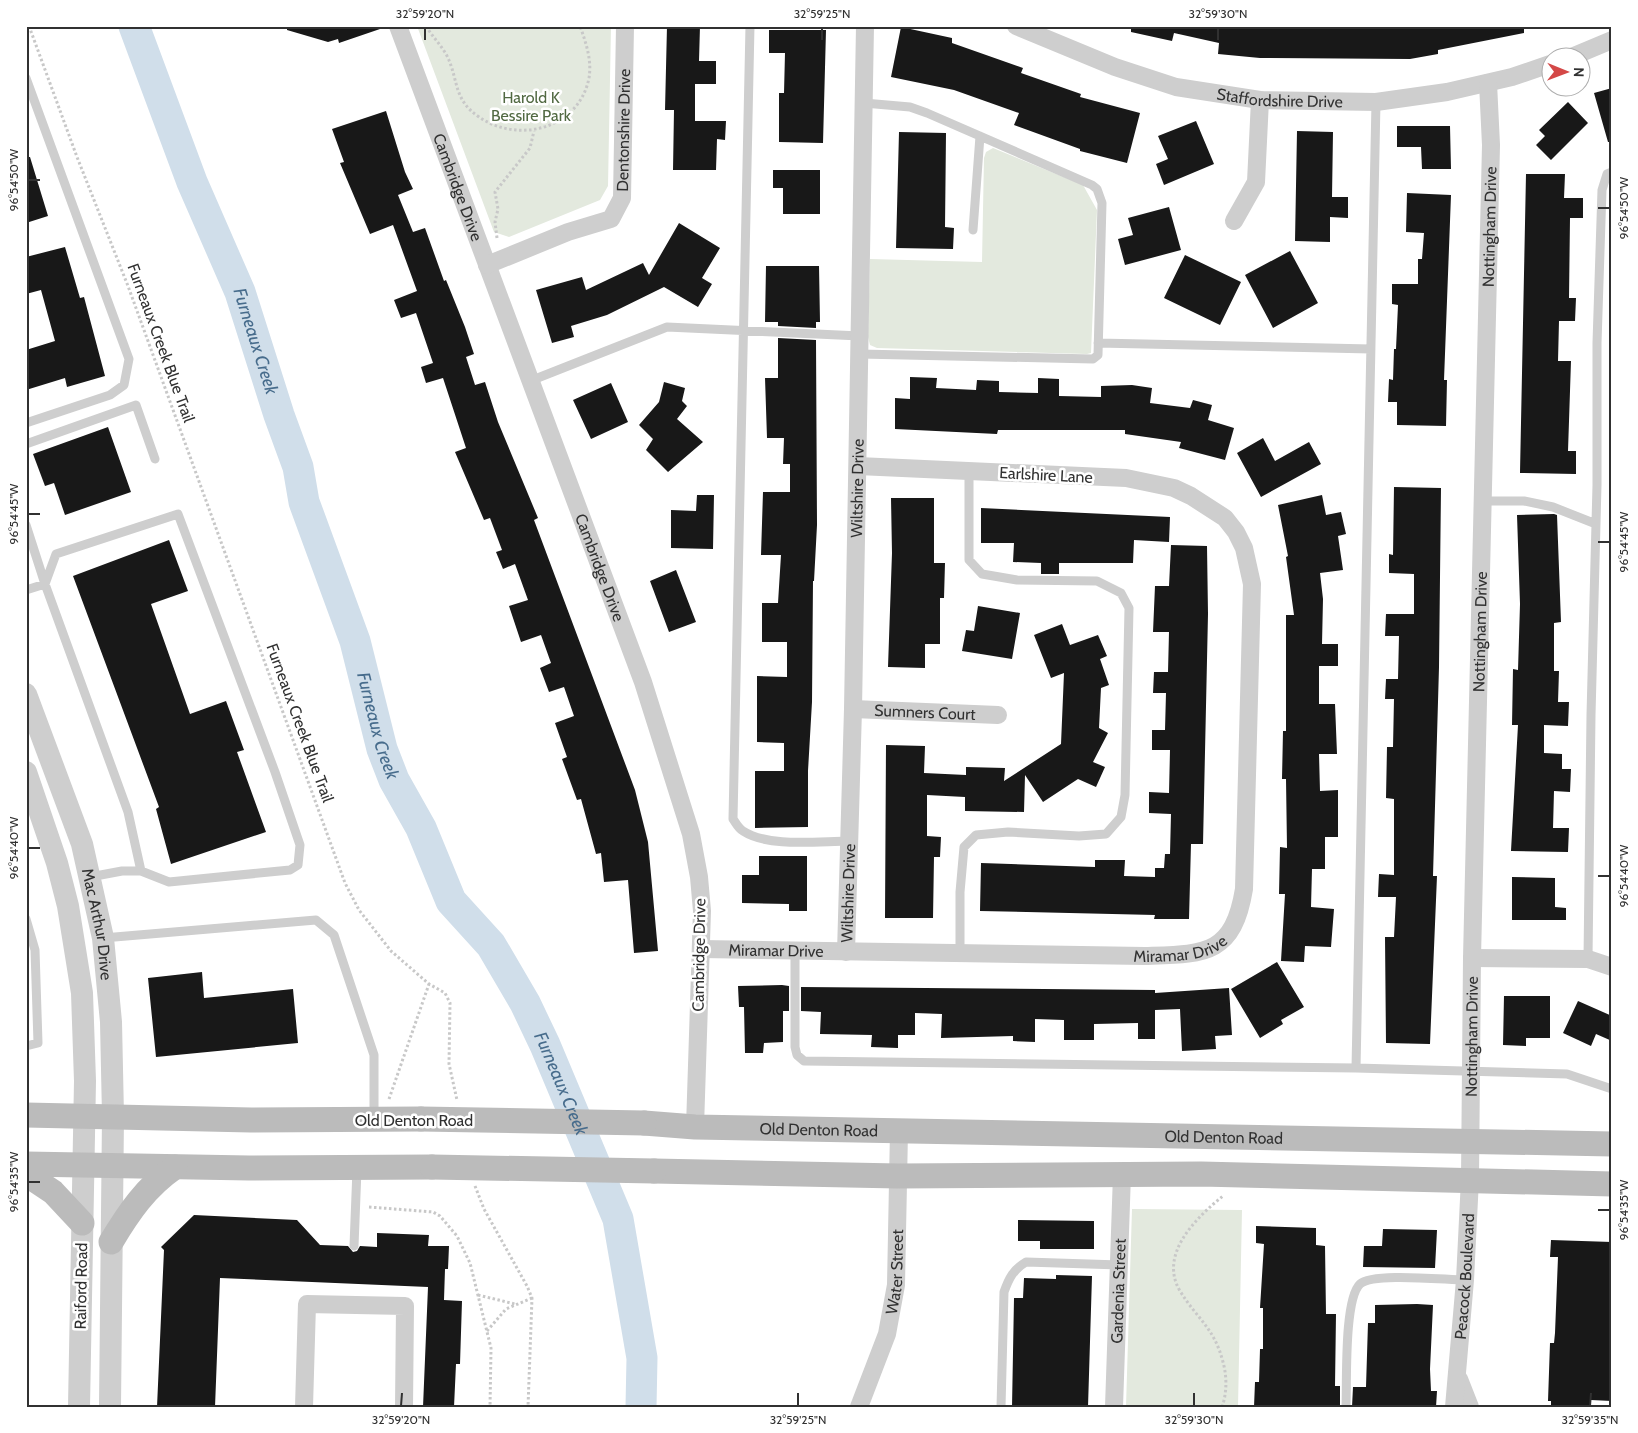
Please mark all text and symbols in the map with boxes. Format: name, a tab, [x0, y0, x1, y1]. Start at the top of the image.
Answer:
text: 32°59'20"N	[396, 6, 454, 21]
text: 32°59'25"N	[794, 6, 850, 21]
text: 32°59'30"N	[1189, 6, 1247, 21]
north arrow	[1540, 48, 1590, 98]
text: N	[1570, 67, 1588, 77]
street label: Dentonshire Drive	[613, 68, 634, 192]
street label: Staffordshire Drive	[1215, 84, 1343, 111]
park label: Harold K Bessire Park	[491, 88, 572, 125]
street label: Cambridge Drive	[429, 131, 487, 244]
text: 96°54'50"W	[6, 148, 21, 211]
street label: Nottingham Drive	[1478, 166, 1500, 287]
text: 96°54'50"W	[1616, 176, 1631, 239]
street label: Furneaux Creek Blue Trail	[123, 261, 199, 425]
water label: Furneaux Creek	[228, 285, 283, 398]
street label: Wiltshire Drive	[847, 439, 867, 538]
street label: Earlshire Lane	[999, 463, 1093, 487]
text: 96°54'45"W	[6, 483, 21, 544]
street label: Cambridge Drive	[571, 511, 629, 624]
text: 96°54'45"W	[1616, 511, 1631, 572]
street label: Nottingham Drive	[1469, 571, 1491, 692]
street label: Furneaux Creek Blue Trail	[262, 641, 338, 805]
water label: Furneaux Creek	[352, 670, 404, 783]
street label: Sumners Court	[874, 700, 977, 724]
text: 96°54'40"W	[6, 816, 21, 879]
street label: Wiltshire Drive	[837, 843, 859, 943]
text: 96°54'40"W	[1616, 844, 1631, 907]
street label: Mac Arthur Drive	[78, 866, 116, 981]
street label: Cambridge Drive	[689, 898, 709, 1012]
street label: Miramar Drive	[1133, 931, 1231, 966]
street label: Miramar Drive	[728, 940, 824, 960]
street label: Nottingham Drive	[1461, 976, 1481, 1097]
water label: Furneaux Creek	[529, 1028, 593, 1140]
street label: Old Denton Road	[355, 1111, 473, 1130]
street label: Old Denton Road	[759, 1119, 878, 1140]
street label: Old Denton Road	[1164, 1126, 1283, 1147]
text: 96°54'35"W	[6, 1151, 21, 1212]
text: 96°54'35"W	[1616, 1179, 1631, 1240]
street label: Peacock Boulevard	[1450, 1213, 1478, 1340]
street label: Water Street	[881, 1229, 907, 1316]
street label: Gardenia Street	[1107, 1238, 1129, 1344]
street label: Raiford Road	[71, 1243, 91, 1329]
text: 32°59'20"N	[372, 1412, 430, 1427]
text: 32°59'25"N	[770, 1412, 826, 1427]
text: 32°59'30"N	[1165, 1412, 1223, 1427]
text: 32°59'35"N	[1562, 1412, 1618, 1427]

